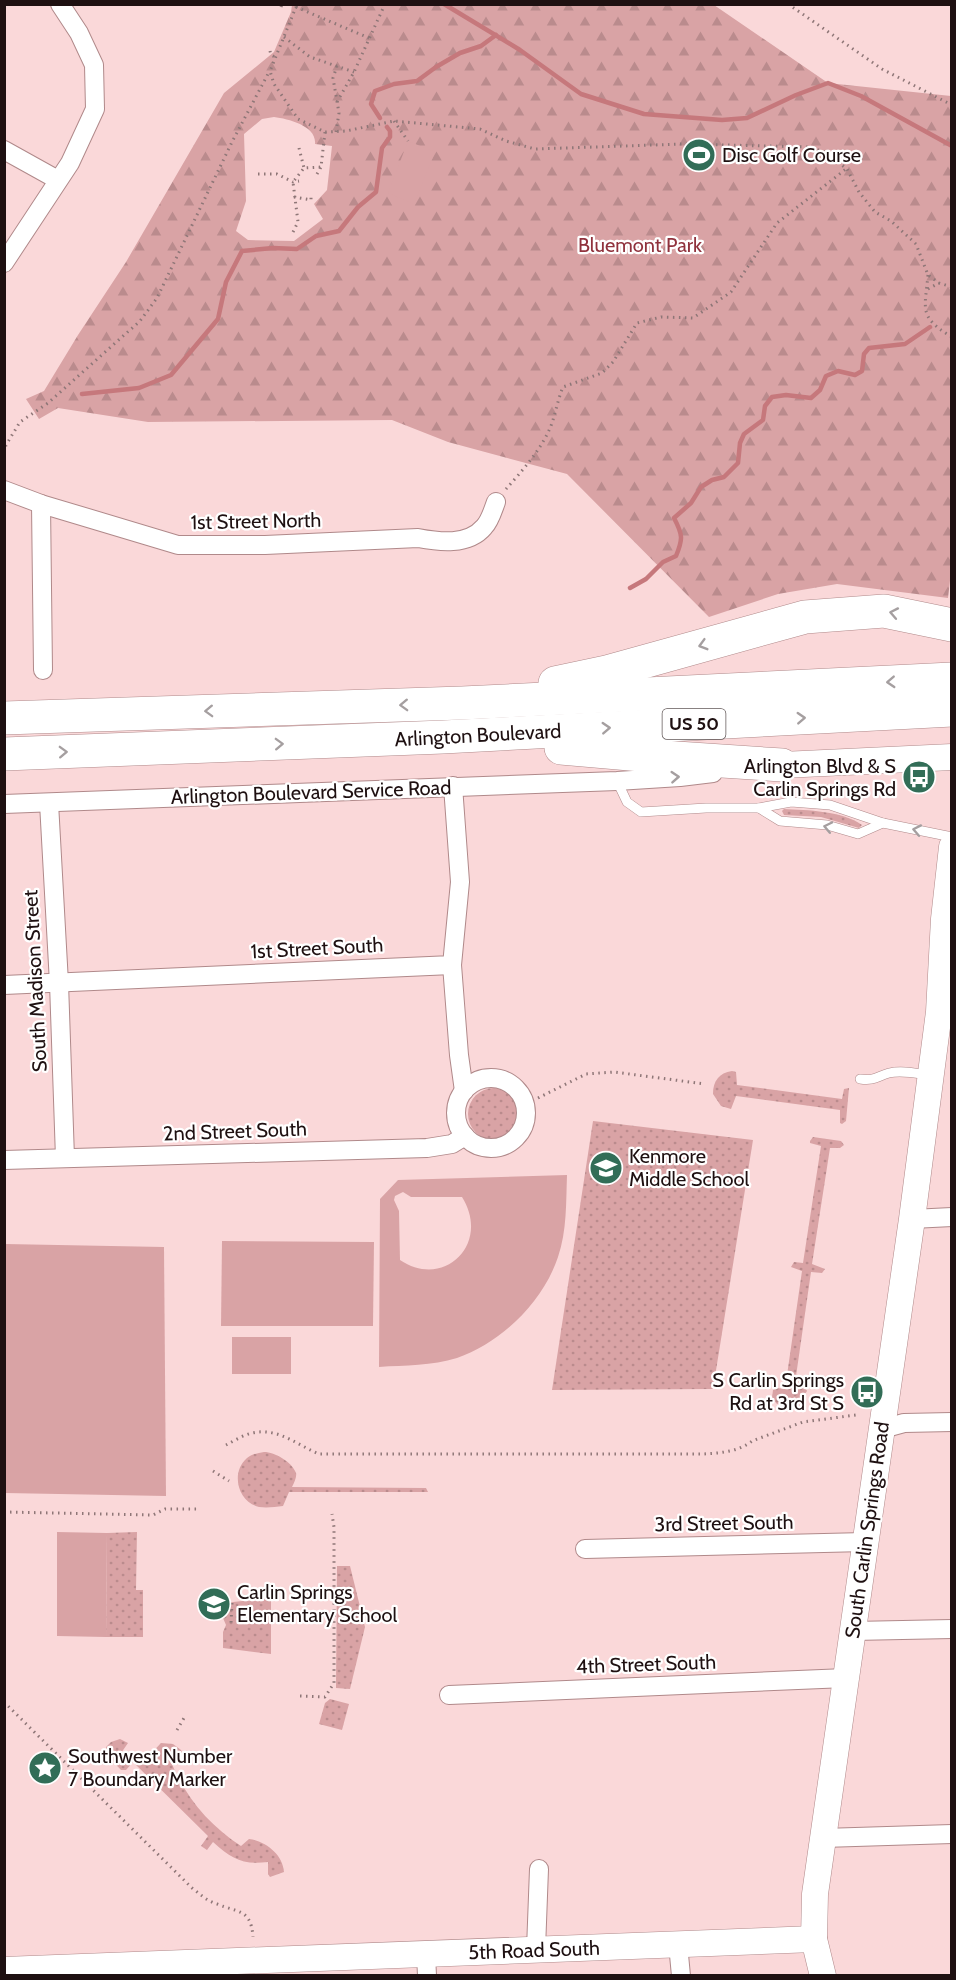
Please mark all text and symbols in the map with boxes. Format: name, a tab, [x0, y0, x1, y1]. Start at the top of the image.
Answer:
sports icon: Disc Golf Course	[681, 137, 717, 173]
place label: Disc Golf Course	[722, 143, 861, 167]
park label: Bluemont Park	[578, 233, 702, 257]
street label: 1st Street North	[190, 508, 322, 534]
one-way arrow	[889, 607, 899, 620]
one-way arrow	[698, 637, 708, 650]
one-way arrow	[886, 676, 895, 689]
one-way arrow	[399, 699, 408, 711]
one-way arrow	[204, 705, 213, 718]
road number: US 50	[662, 709, 726, 739]
one-way arrow	[796, 712, 805, 725]
street label: Arlington Boulevard	[394, 719, 562, 751]
one-way arrow	[602, 722, 611, 735]
one-way arrow	[274, 737, 283, 750]
one-way arrow	[58, 746, 67, 759]
place label: Arlington Blvd & S Carlin Springs Rd	[744, 754, 896, 801]
bus stop icon: Arlington Blvd & S Carlin Springs Rd	[901, 759, 937, 795]
one-way arrow	[671, 771, 680, 784]
street label: Arlington Boulevard Service Road	[170, 775, 452, 809]
one-way arrow	[824, 821, 834, 834]
one-way arrow	[913, 824, 923, 837]
street label: South Madison Street	[18, 889, 52, 1073]
street label: 1st Street South	[250, 933, 384, 963]
street label: 2nd Street South	[163, 1116, 307, 1146]
place label: Kenmore Middle School	[629, 1144, 749, 1191]
school or university icon: Kenmore Middle School	[588, 1150, 624, 1186]
place label: S Carlin Springs Rd at 3rd St S	[712, 1368, 844, 1415]
bus stop icon: S Carlin Springs Rd at 3rd St S	[849, 1374, 885, 1410]
street label: South Carlin Springs Road	[840, 1420, 894, 1640]
street label: 3rd Street South	[654, 1510, 794, 1536]
place label: Carlin Springs Elementary School	[237, 1580, 398, 1627]
school or university icon: Carlin Springs Elementary School	[196, 1586, 232, 1622]
street label: 4th Street South	[575, 1650, 717, 1678]
place label: Southwest Number 7 Boundary Marker	[68, 1744, 233, 1791]
place icon: Southwest Number 7 Boundary Marker	[27, 1750, 63, 1786]
street label: 5th Road South	[468, 1936, 600, 1964]

